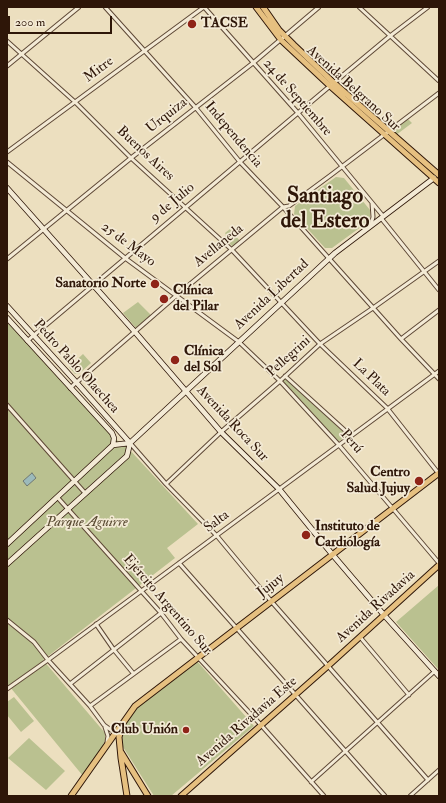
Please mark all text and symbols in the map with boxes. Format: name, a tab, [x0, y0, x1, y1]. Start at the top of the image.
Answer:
scale bar	[10, 8, 114, 34]
text: 200 m	[15, 15, 45, 30]
place label: TACSE	[201, 16, 248, 32]
marker: TACSE	[186, 18, 198, 30]
street label: Avenida Belgrano Sur	[303, 43, 403, 135]
street label: Mitre	[81, 53, 117, 87]
street label: 24 de Septiembre	[259, 56, 335, 140]
street label: Urquiza	[143, 95, 191, 137]
street label: Independencia	[201, 99, 265, 171]
street label: Buenos Aires	[113, 123, 177, 185]
street label: 9 de Julio	[148, 180, 198, 226]
district label: Santiago del Estero	[281, 184, 369, 236]
street label: 25 de Mayo	[97, 219, 159, 271]
street label: Avellaneda	[191, 221, 247, 271]
street label: Avenida Libertad	[231, 256, 313, 334]
place label: Sanatorio Norte	[55, 276, 146, 292]
marker: Sanatorio Norte	[149, 278, 161, 290]
place label: Clínica del Pilar	[173, 283, 219, 316]
marker: Clínica del Pilar	[158, 293, 170, 305]
street label: Pedro Pablo Olaechea	[30, 317, 122, 417]
street label: Pellegrini	[264, 333, 314, 381]
place label: Clínica del Sol	[184, 344, 224, 376]
marker: Clínica del Sol	[169, 354, 181, 366]
street label: La Plata	[348, 356, 394, 400]
street label: Avenida Roca Sur	[192, 382, 272, 466]
street label: Perú	[336, 427, 366, 457]
place label: Centro Salud Jujuy	[347, 465, 410, 498]
marker: Centro Salud Jujuy	[413, 475, 425, 487]
street label: Salta	[201, 507, 233, 537]
park label: Parque Aguirre	[46, 515, 128, 531]
place label: Instituto de Cardiología	[315, 519, 380, 552]
marker: Instituto de Cardiología	[300, 529, 312, 541]
street label: Ejército Argentino Sur	[119, 552, 215, 658]
street label: Avenida Rivadavia	[333, 567, 419, 647]
street label: Jujuy	[254, 570, 288, 602]
street label: Avenida Rivadavia Este	[193, 674, 301, 770]
place label: Club Unión	[111, 722, 178, 738]
marker: Club Unión	[181, 725, 191, 735]

